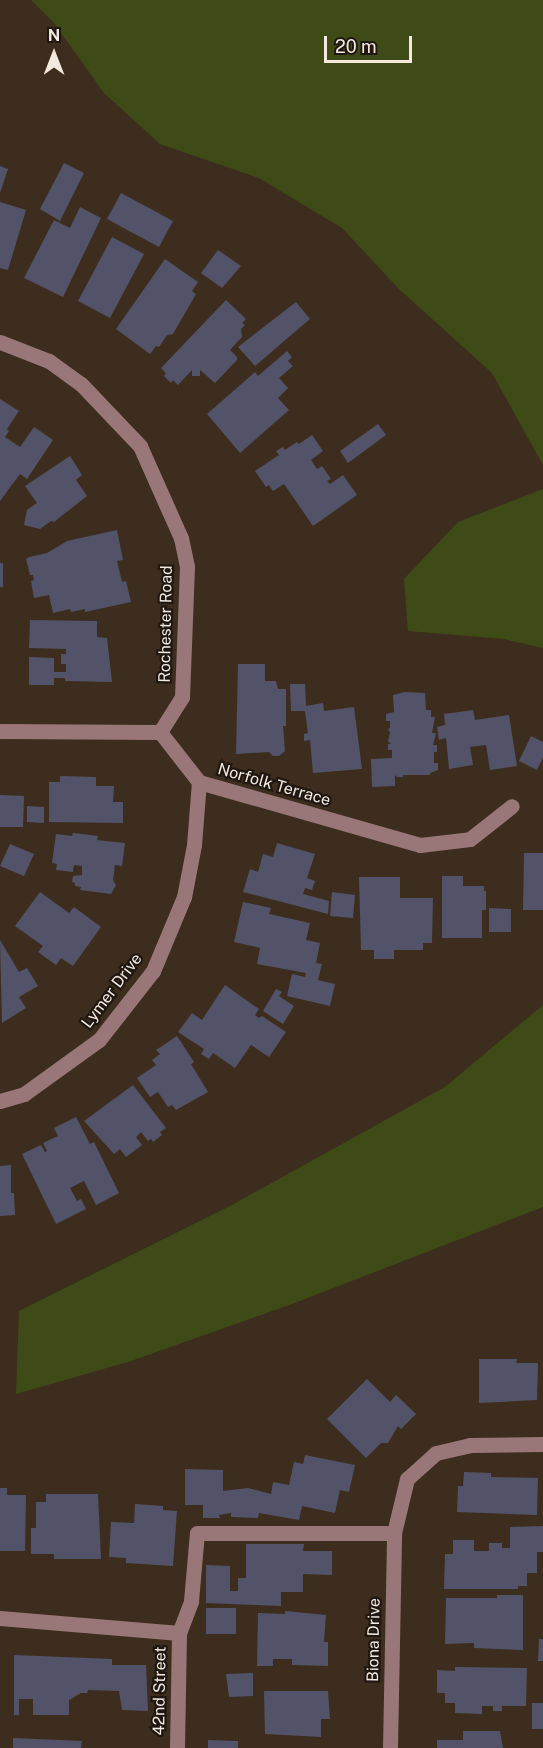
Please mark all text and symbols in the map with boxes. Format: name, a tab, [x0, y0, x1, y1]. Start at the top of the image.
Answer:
north arrow	[24, 24, 84, 84]
scale bar	[327, 24, 416, 62]
text: N	[48, 26, 60, 45]
text: 20 m	[335, 36, 377, 57]
street label: Rochester Road	[155, 565, 177, 683]
street label: Norfolk Terrace	[215, 760, 333, 810]
street label: Lymer Drive	[78, 950, 146, 1032]
street label: Biona Drive	[364, 1598, 384, 1682]
street label: 42nd Street	[150, 1646, 170, 1736]

